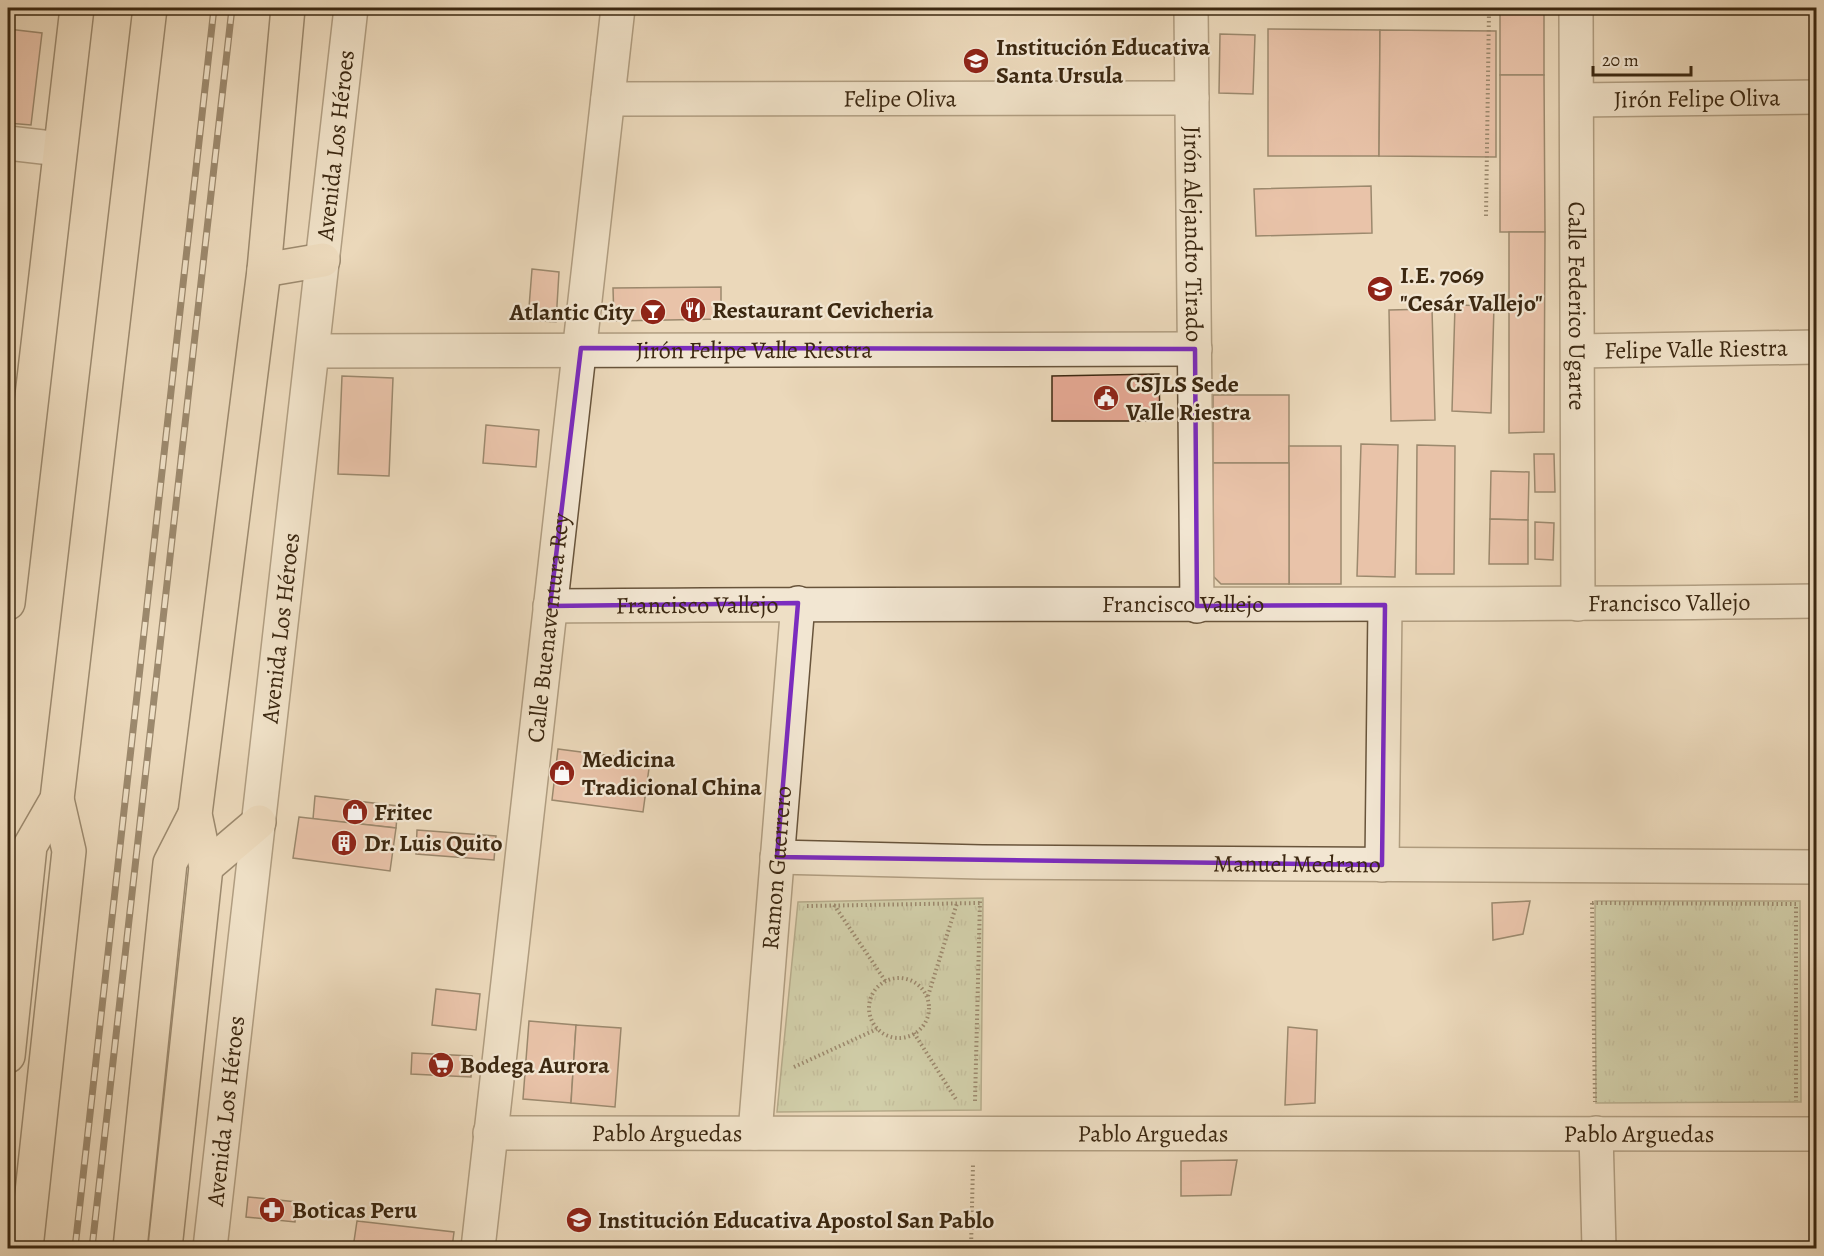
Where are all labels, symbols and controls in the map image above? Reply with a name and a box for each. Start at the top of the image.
place label: Institución Educativa Santa Ursula [996,31,1210,91]
scale bar [1593,39,1690,77]
school or university icon: Institución Educativa Santa Ursula [961,46,991,76]
street label: Avenida Los Héroes [309,48,362,243]
text: 20 m [1602,48,1639,72]
street label: Jirón Felipe Oliva [1614,81,1781,116]
street label: Felipe Oliva [843,82,958,115]
street label: Jirón Alejandro Tirado [1176,126,1210,342]
street label: Calle Federico Ugarte [1561,202,1593,410]
place label: I.E. 7069 "Cesár Vallejo" [1400,259,1543,319]
school or university icon: I.E. 7069 "Cesár Vallejo" [1365,274,1395,304]
place label: Restaurant Cevicheria [712,294,934,326]
restaurant icon: Restaurant Cevicheria [678,295,708,325]
place label: Atlantic City [509,296,635,328]
bar icon: Atlantic City [638,297,668,327]
street label: Felipe Valle Riestra [1604,331,1789,367]
street label: Jirón Felipe Valle Riestra [636,334,873,366]
place label: CSJLS Sede Valle Riestra [1125,368,1251,428]
public building icon: CSJLS Sede Valle Riestra [1091,383,1121,413]
street label: Calle Buenaventura Rey [519,511,577,744]
street label: Avenida Los Héroes [254,531,307,726]
street label: Francisco Vallejo [1588,586,1751,619]
street label: Francisco Vallejo [1102,588,1264,620]
street label: Francisco Vallejo [616,589,778,621]
place label: Medicina Tradicional China [582,743,762,803]
shop icon: Medicina Tradicional China [547,758,577,788]
street label: Ramon Guerrero [754,785,799,951]
place label: Fritec [374,796,433,828]
shop icon: Fritec [340,797,370,827]
place label: Dr. Luis Quito [364,827,503,859]
building icon: Dr. Luis Quito [329,828,359,858]
street label: Manuel Medrano [1213,847,1381,880]
street label: Avenida Los Héroes [199,1014,252,1209]
place label: Bodega Aurora [460,1049,610,1081]
supermarket icon: Bodega Aurora [426,1050,456,1080]
street label: Pablo Arguedas [591,1117,743,1149]
street label: Pablo Arguedas [1077,1117,1229,1150]
street label: Pablo Arguedas [1563,1118,1715,1150]
place label: Boticas Peru [292,1194,418,1226]
pharmacy icon: Boticas Peru [257,1195,287,1225]
place label: Institución Educativa Apostol San Pablo [598,1204,994,1236]
school or university icon: Institución Educativa Apostol San Pablo [564,1205,594,1235]

